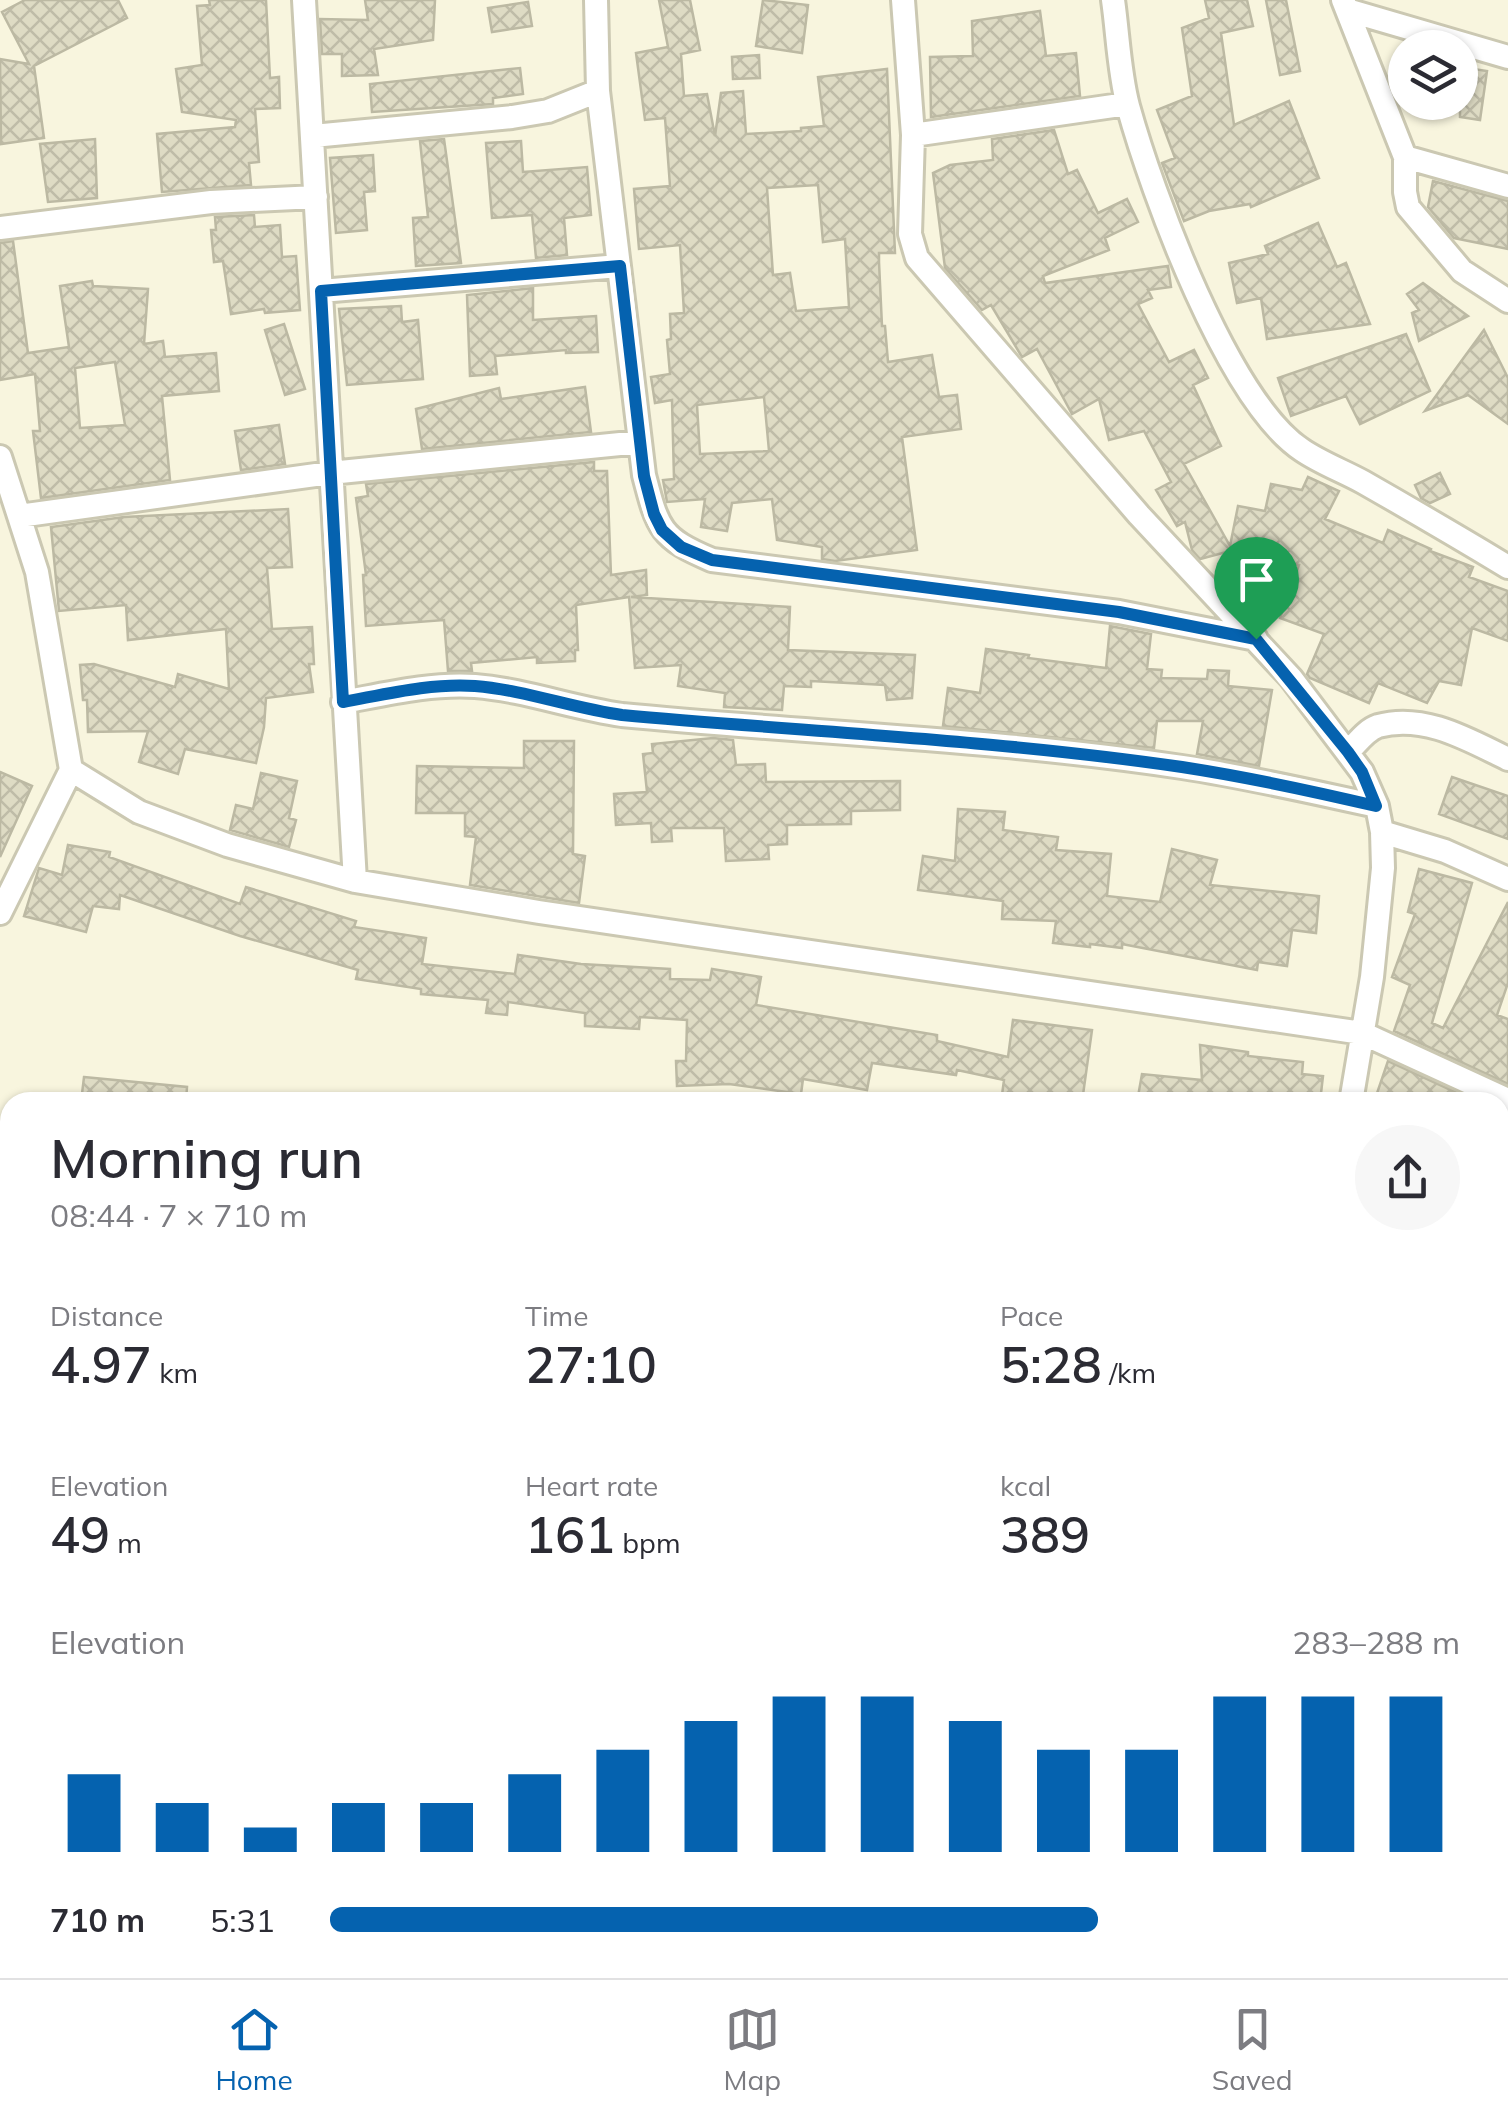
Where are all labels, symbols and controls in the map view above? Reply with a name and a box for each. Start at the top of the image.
map controls [1388,30,1478,120]
button: layers [1388,30,1478,120]
pin [1214,537,1299,640]
icon: arrive [1229,552,1284,607]
text: Morning run [50,1123,363,1192]
button: share [1355,1125,1460,1230]
text: 08:44 · 7 × 710 m [50,1195,307,1235]
text: Distance [50,1298,163,1333]
text: Time [525,1298,588,1333]
text: Pace [1000,1298,1063,1333]
text: 4.97 [50,1333,152,1396]
text: 27:10 [525,1333,657,1396]
text: 5:28 [1000,1333,1102,1396]
text: km [152,1355,198,1390]
text: /km [1102,1355,1156,1390]
text: Elevation [50,1468,168,1503]
text: Heart rate [525,1468,658,1503]
text: kcal [1000,1468,1051,1503]
text: 49 [50,1503,110,1566]
text: 161 [525,1503,615,1566]
text: 389 [1000,1503,1090,1566]
text: m [110,1525,142,1560]
text: bpm [615,1525,681,1560]
text: Elevation [50,1622,185,1662]
text: 283–288 m [1292,1622,1460,1662]
text: 710 m [50,1900,145,1940]
text: 5:31 [210,1900,275,1940]
tab: Home [215,2002,293,2097]
tab: Map [723,2002,781,2097]
tab: Saved [1212,2002,1293,2097]

